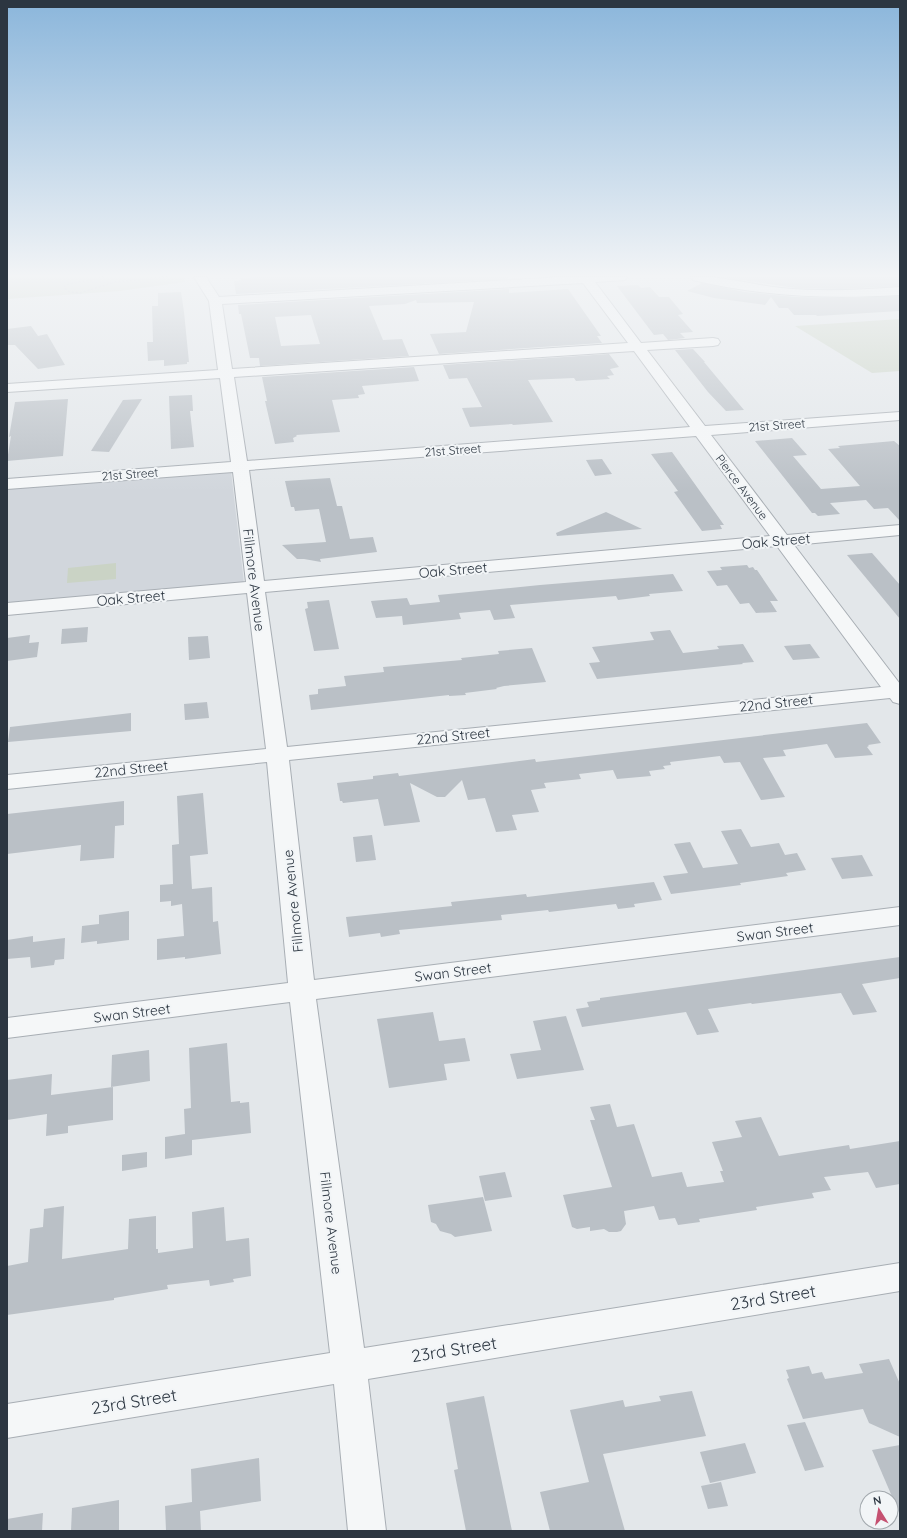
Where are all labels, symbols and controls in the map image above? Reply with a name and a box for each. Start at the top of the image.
street label: 21st Street [748,416,806,434]
street label: 21st Street [424,441,482,459]
street label: Pierce Avenue [712,451,772,523]
street label: 21st Street [101,465,159,483]
street label: Fillmore Avenue [239,528,269,632]
street label: Oak Street [741,529,811,553]
street label: Oak Street [418,558,488,582]
street label: Oak Street [96,586,166,610]
street label: 22nd Street [738,690,814,716]
street label: 22nd Street [415,723,491,749]
street label: 22nd Street [93,756,169,782]
street label: Fillmore Avenue [279,849,307,953]
street label: Swan Street [736,918,815,946]
street label: Swan Street [414,958,493,986]
street label: Swan Street [93,999,172,1027]
street label: Fillmore Avenue [316,1171,346,1275]
street label: 23rd Street [729,1280,817,1314]
street label: 23rd Street [410,1332,498,1366]
street label: 23rd Street [90,1384,178,1418]
north arrow [859,1490,899,1530]
text: N [872,1493,882,1508]

